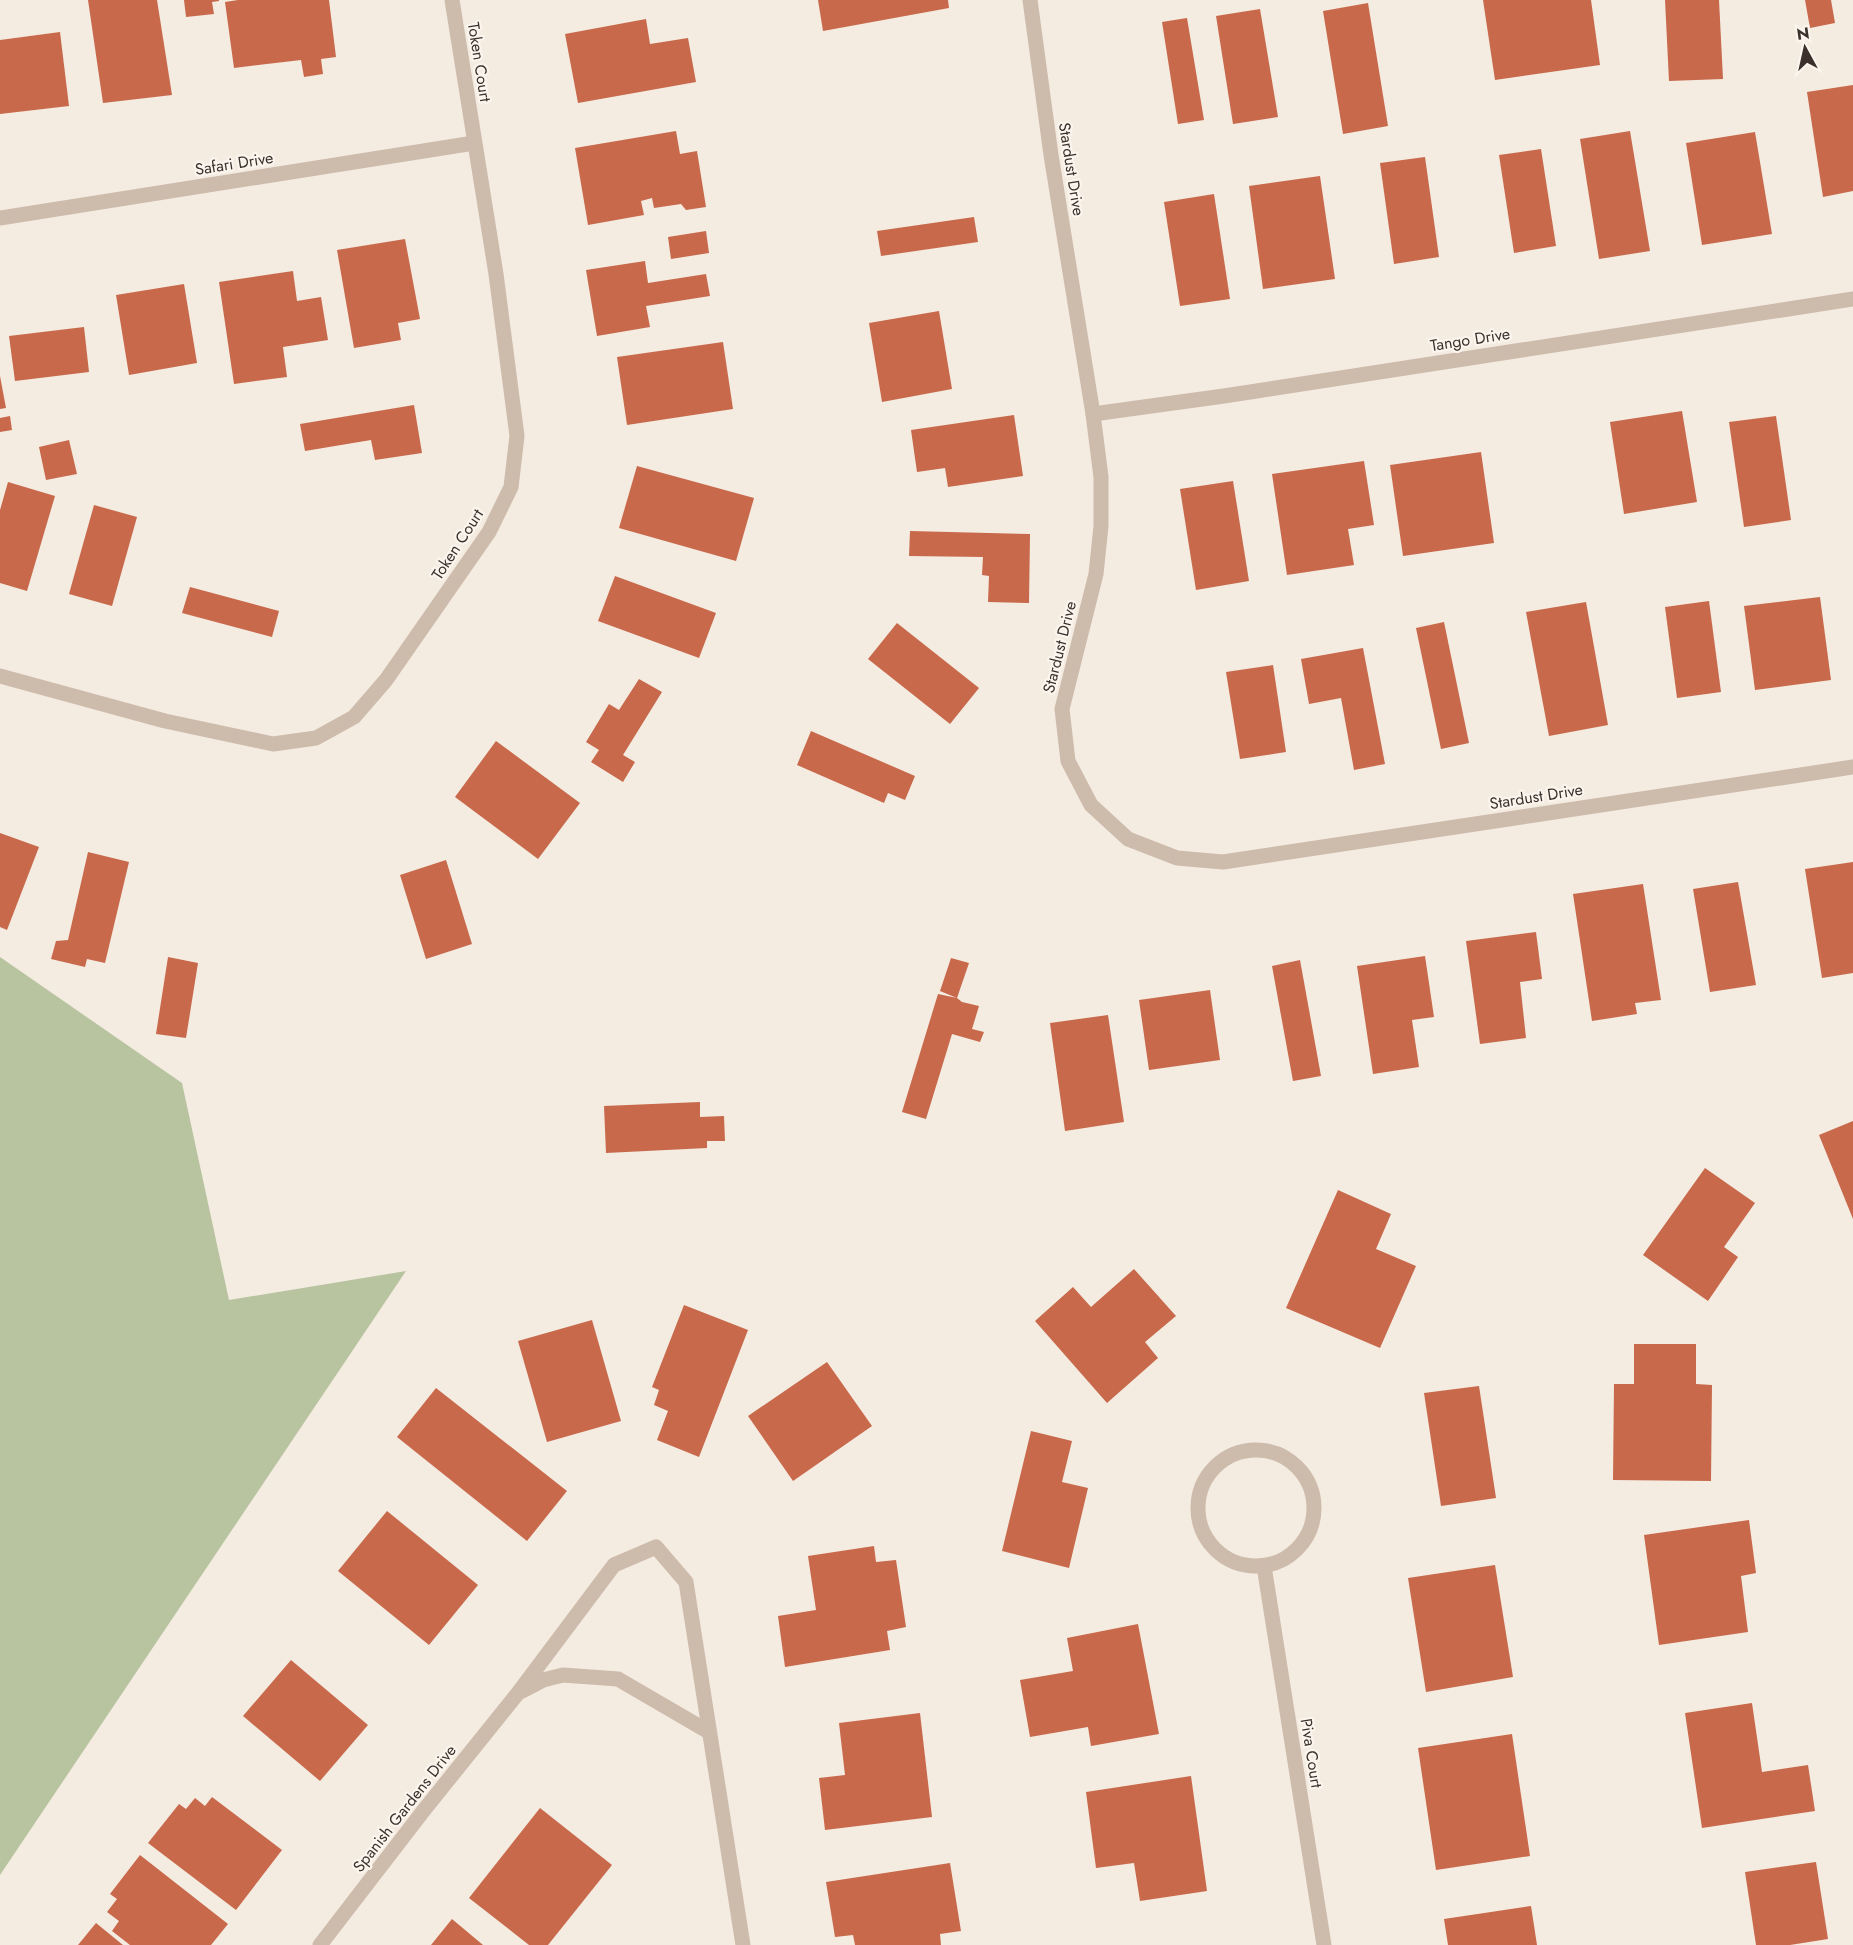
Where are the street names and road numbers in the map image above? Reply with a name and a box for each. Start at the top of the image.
street label: Token Court [462,21,497,104]
street label: Stardust Drive [1053,121,1090,217]
street label: Safari Drive [193,146,275,181]
street label: Tango Drive [1429,322,1511,357]
street label: Token Court [426,504,489,584]
street label: Stardust Drive [1037,599,1082,695]
street label: Stardust Drive [1488,778,1584,815]
street label: Piva Court [1295,1717,1328,1790]
street label: Spanish Gardens Drive [347,1740,461,1877]

